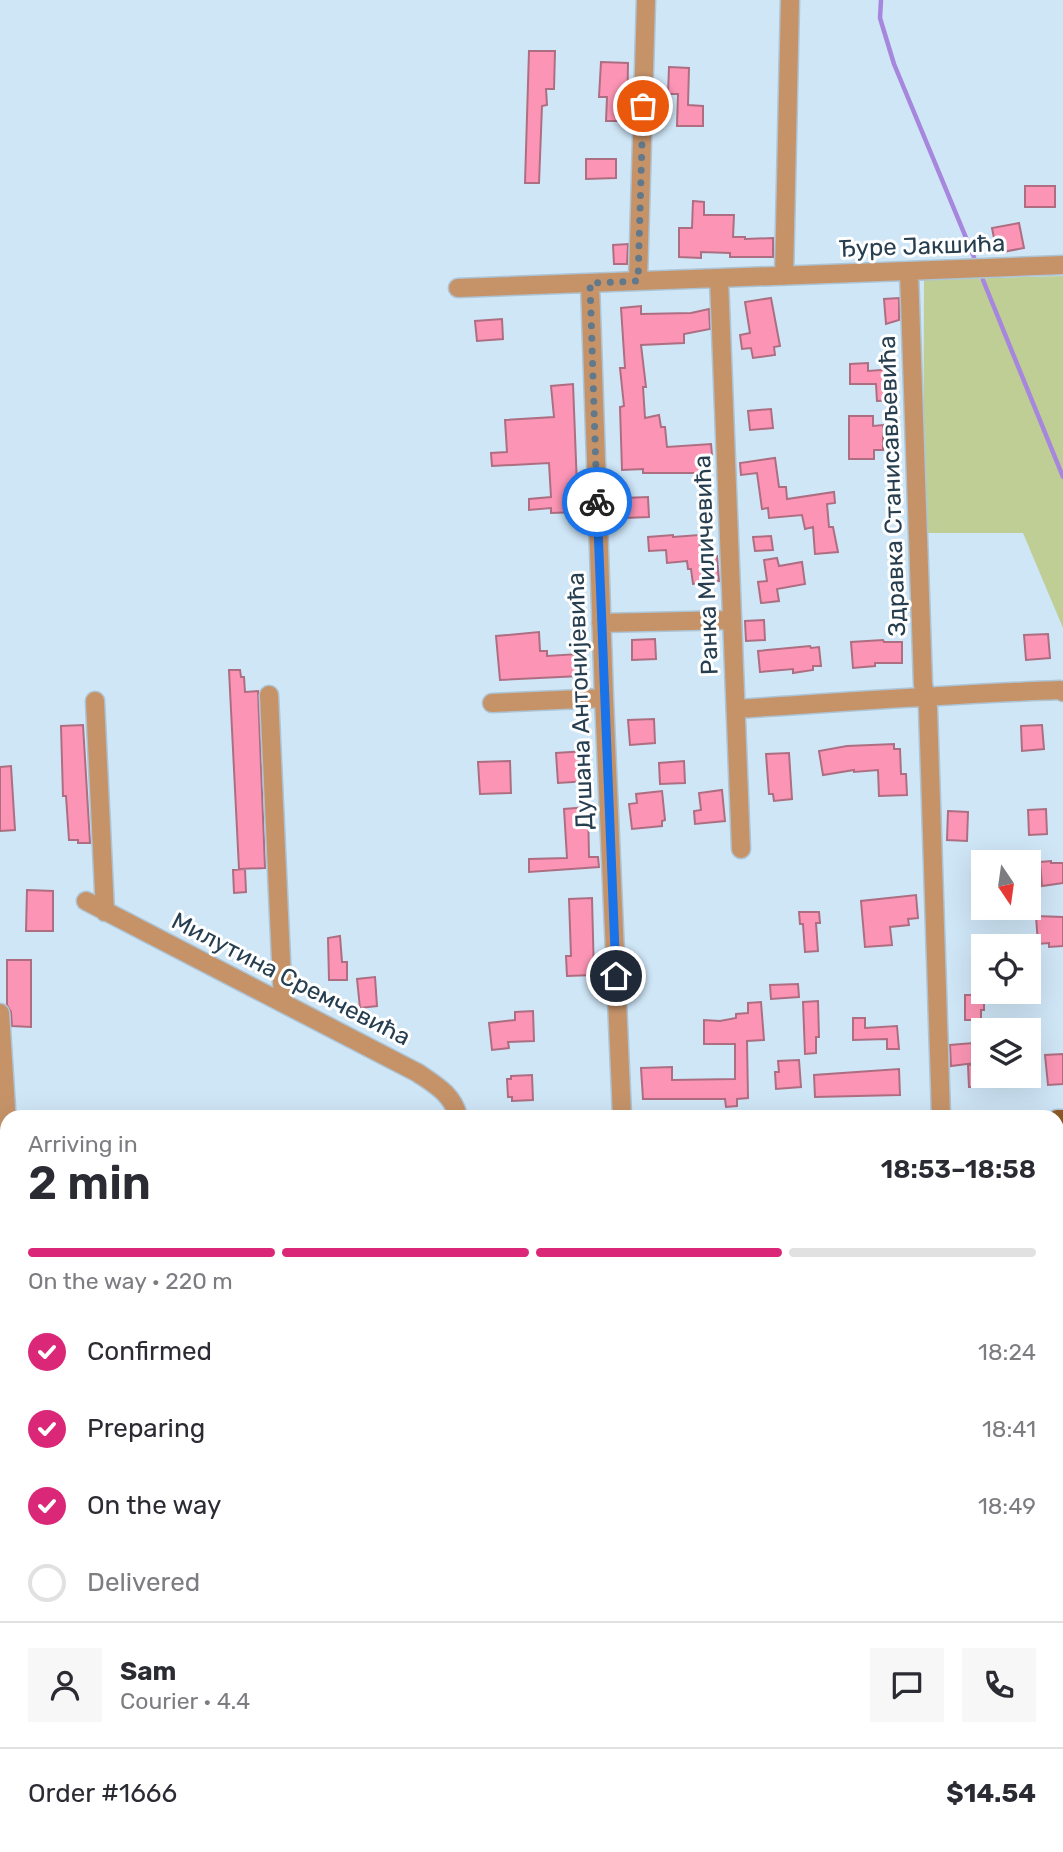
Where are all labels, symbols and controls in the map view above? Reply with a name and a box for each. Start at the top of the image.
pin [613,76,673,136]
icon: bag [624,87,662,125]
street label: Ђуре Јакшића [838,229,1006,263]
street label: Здравка Станисављевића [873,335,911,637]
street label: Ранка Миличевића [688,454,724,676]
courier [562,467,632,537]
icon: bike [578,483,616,521]
street label: Душана Антонијевића [562,572,598,830]
north arrow [971,850,1041,920]
map controls [971,850,1041,1088]
street label: Милутина Сремчевића [167,907,415,1051]
button: locate [971,934,1041,1004]
pin [586,946,646,1006]
icon: home [597,957,635,995]
button: layers [971,1018,1041,1088]
text: Arriving in [28,1130,138,1158]
text: 18:53–18:58 [881,1154,1036,1185]
text: 2 min [28,1156,151,1211]
text: On the way · 220 m [28,1267,233,1295]
icon: check [28,1333,66,1371]
text: Confirmed [87,1336,212,1367]
text: 18:24 [978,1338,1036,1366]
icon: check [28,1410,66,1448]
text: Preparing [87,1413,205,1444]
text: 18:41 [982,1415,1036,1443]
icon: check [28,1487,66,1525]
text: On the way [87,1490,221,1521]
text: 18:49 [978,1492,1036,1520]
text: Delivered [87,1567,200,1598]
button: person [28,1648,102,1722]
button: chat [870,1648,944,1722]
button: phone [962,1648,1036,1722]
text: Sam [120,1656,176,1687]
text: Courier · 4.4 [120,1687,250,1715]
text: Order #1666 [28,1778,177,1809]
text: $14.54 [946,1778,1036,1809]

